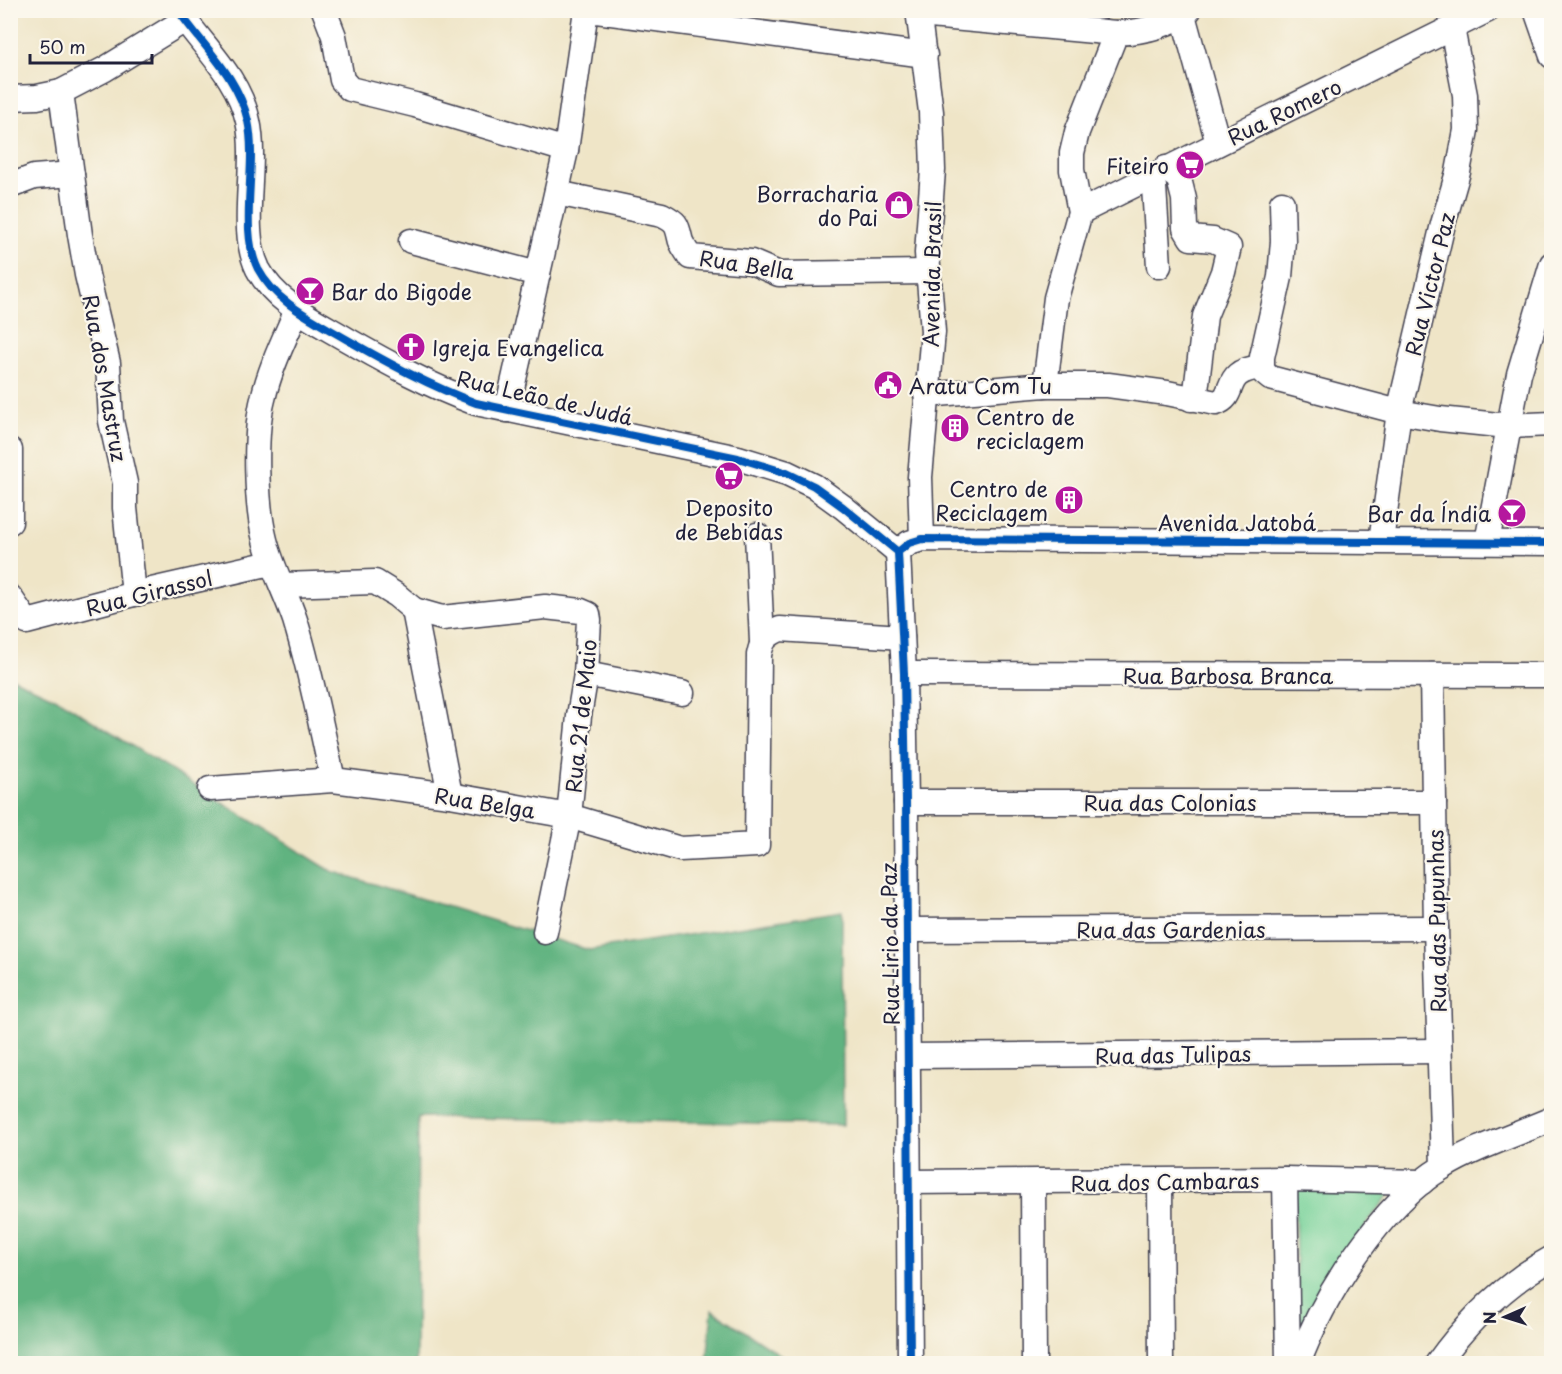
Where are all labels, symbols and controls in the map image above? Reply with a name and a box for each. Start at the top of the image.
scale bar [30,27,152,65]
text: 50 m [39,33,86,60]
street label: Rua Romero [1221,70,1347,152]
place label: Fiteiro [1106,149,1169,181]
supermarket icon: Fiteiro [1174,149,1206,181]
place label: Borracharia do Pai [756,177,879,233]
shop icon: Borracharia do Pai [883,189,915,221]
street label: Avenida Brasil [914,201,948,347]
street label: Rua Victor Paz [1396,209,1462,359]
street label: Rua Bella [697,241,797,287]
bar icon: Bar do Bigode [294,275,326,307]
place label: Bar do Bigode [331,275,472,307]
street label: Rua dos Mastruz [76,292,136,464]
church icon: Igreja Evangelica [395,331,427,363]
place label: Igreja Evangelica [432,331,605,363]
street label: Rua Leão de Judá [454,361,636,433]
public building icon: Aratu Com Tu [872,369,904,401]
place label: Aratu Com Tu [909,369,1052,401]
place label: Centro de reciclagem [976,400,1085,456]
building icon: Centro de reciclagem [939,412,971,444]
supermarket icon: Deposito de Bebidas [713,460,745,492]
place label: Centro de Reciclagem [935,472,1048,528]
building icon: Centro de Reciclagem [1053,484,1085,516]
place label: Deposito de Bebidas [675,491,783,547]
place label: Bar da Índia [1367,497,1491,529]
bar icon: Bar da Índia [1496,497,1528,529]
street label: Avenida Jatobá [1158,506,1316,538]
street label: Rua Girassol [82,561,216,623]
street label: Rua 21 de Maio [556,638,604,794]
street label: Rua Barbosa Branca [1123,659,1334,691]
street label: Rua Belga [432,778,538,826]
street label: Rua das Colonias [1083,786,1257,818]
street label: Rua das Pupunhas [1418,829,1454,1013]
street label: Rua Lirio da Paz [872,862,906,1026]
street label: Rua das Gardenias [1076,913,1266,945]
street label: Rua das Tulipas [1094,1037,1252,1071]
street label: Rua dos Cambaras [1070,1163,1260,1199]
north arrow [1475,1287,1535,1347]
text: N [1477,1311,1501,1325]

